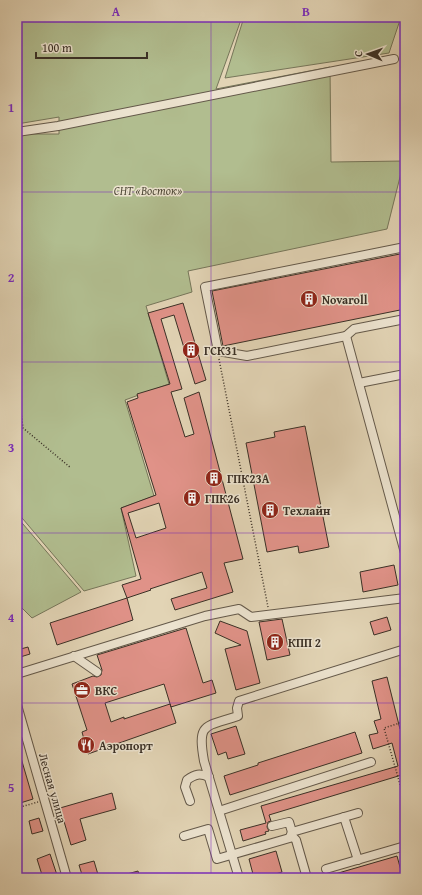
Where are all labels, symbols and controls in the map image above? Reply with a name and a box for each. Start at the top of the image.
text: A [112,2,121,21]
text: B [302,2,310,21]
scale bar [36,34,147,60]
north arrow [348,34,388,74]
text: 100 m [42,39,72,56]
text: С [350,50,366,57]
text: 1 [8,98,14,117]
park label: СНТ «Восток» [114,182,182,199]
text: 2 [8,268,15,287]
building icon: Novaroll [299,289,319,309]
place label: Novaroll [322,291,368,308]
building icon: ГСК31 [181,340,201,360]
place label: ГСК31 [204,342,237,359]
text: 3 [8,438,14,457]
building icon: ГПК23А [204,468,224,488]
place label: ГПК23А [227,470,270,487]
building icon: ГПК26 [182,488,202,508]
place label: ГПК26 [205,490,240,507]
building icon: Техлайн [260,500,280,520]
place label: Техлайн [283,502,331,519]
text: 4 [8,608,15,627]
building icon: КПП 2 [265,632,285,652]
place label: КПП 2 [288,634,321,651]
office icon: ВКС [72,680,92,700]
place label: ВКС [95,682,117,699]
restaurant icon: Аэропорт [76,735,96,755]
place label: Аэропорт [99,737,153,754]
street label: Лесная улица [35,751,71,825]
text: 5 [8,778,15,797]

